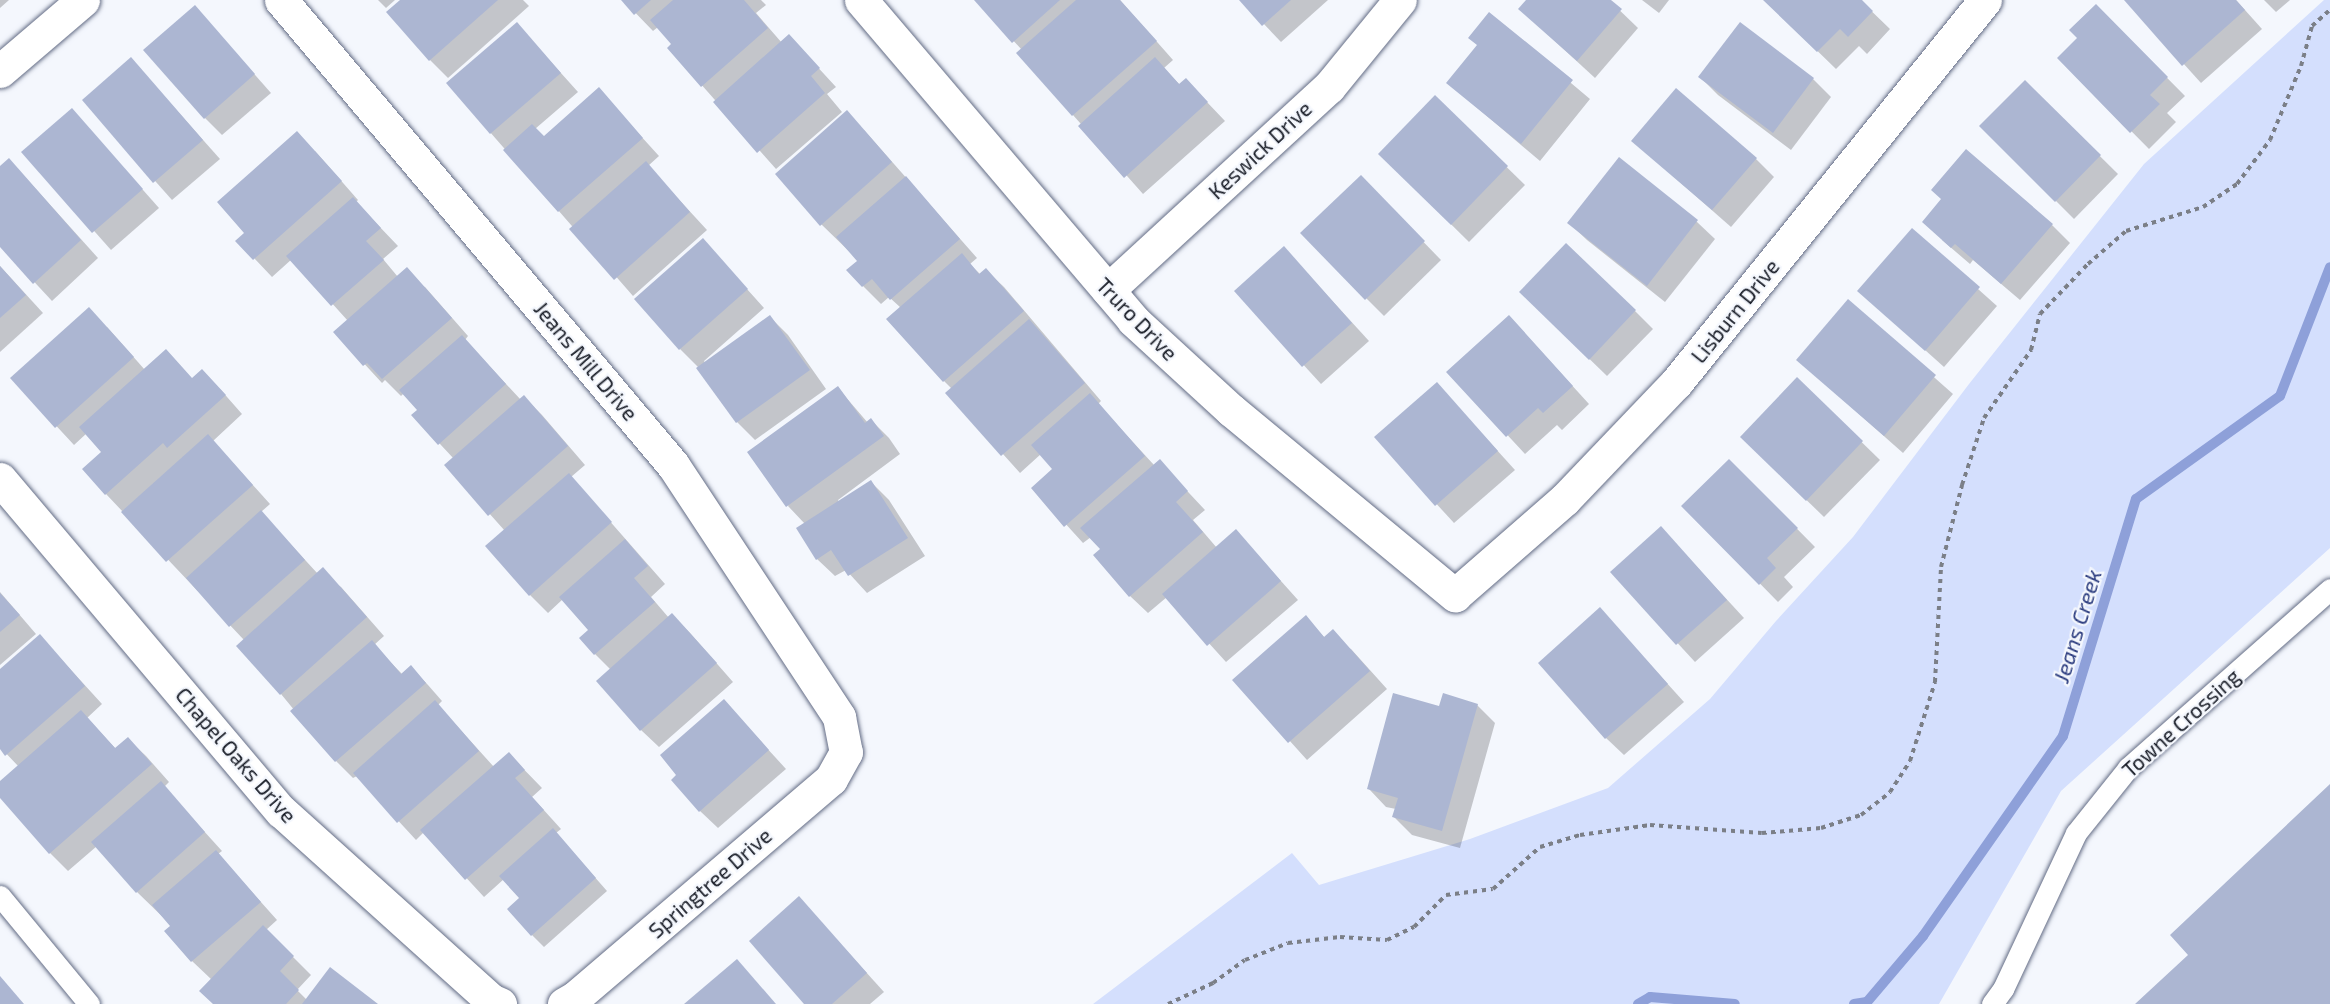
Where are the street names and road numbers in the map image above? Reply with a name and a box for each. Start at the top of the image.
street label: Keswick Drive [1203,96,1317,204]
street label: Lisburn Drive [1686,254,1784,368]
street label: Truro Drive [1091,272,1183,366]
street label: Jeans Mill Drive [529,296,643,426]
street label: Towne Crossing [2117,664,2245,782]
street label: Chapel Oaks Drive [170,682,302,828]
street label: Springtree Drive [643,823,777,943]

